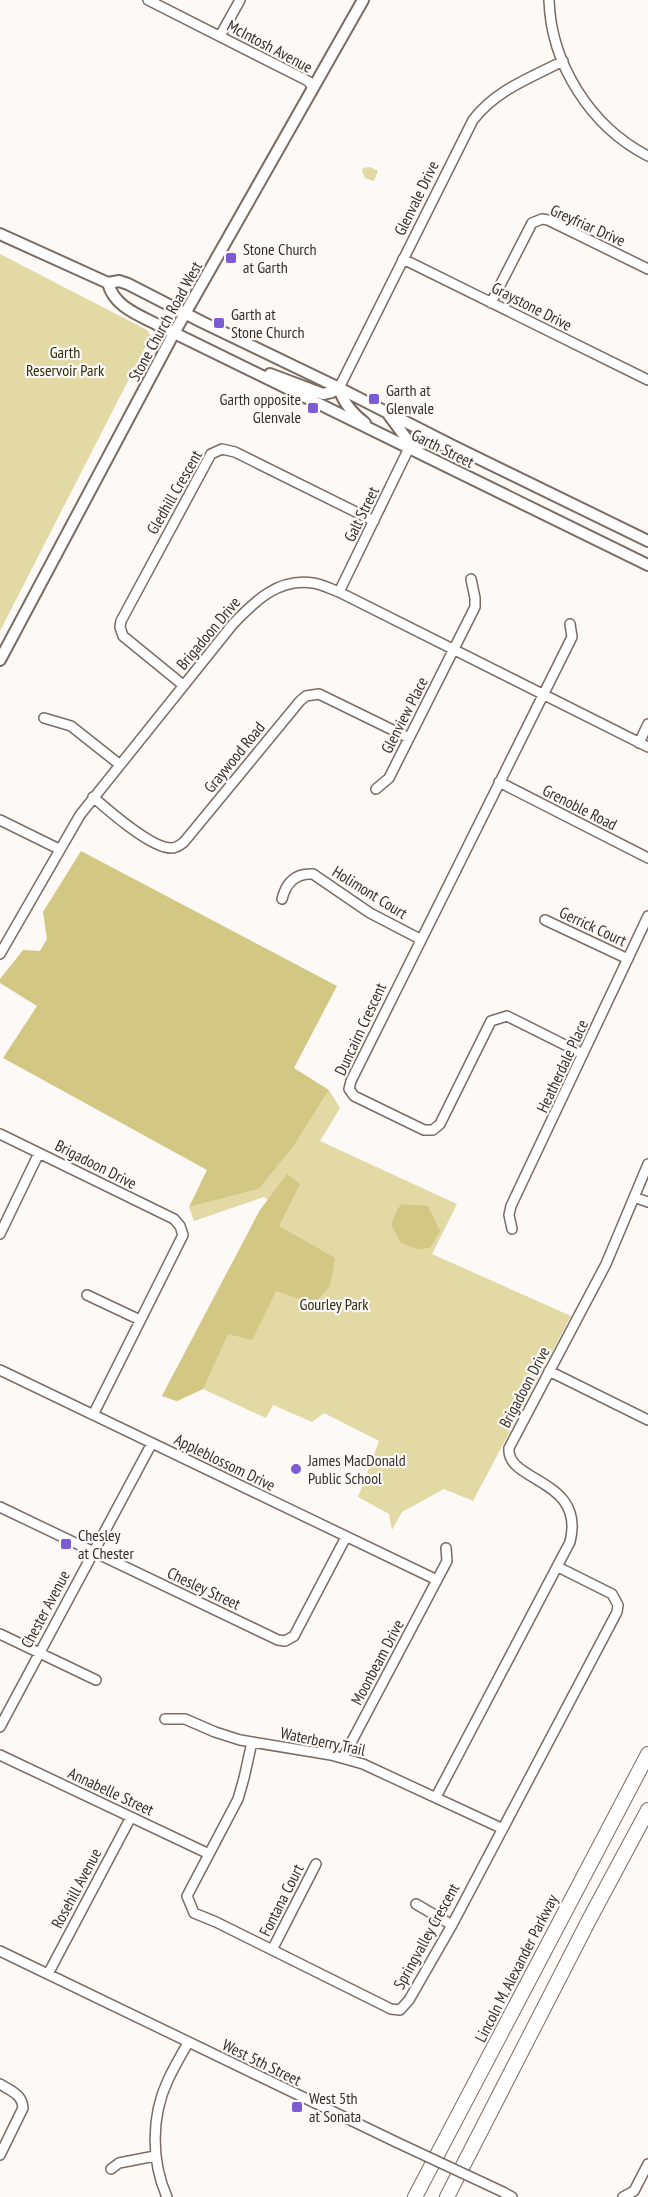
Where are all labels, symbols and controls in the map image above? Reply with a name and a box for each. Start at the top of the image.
street label: McIntosh Avenue [224,15,316,77]
street label: Glenvale Drive [389,157,443,239]
street label: Greyfriar Drive [547,200,629,250]
place label: Stone Church at Garth [243,239,317,277]
marker: Stone Church at Garth [224,251,238,265]
street label: Stone Church Road West [124,257,206,384]
street label: Graystone Drive [489,277,575,335]
place label: Garth at Stone Church [231,304,305,342]
marker: Garth at Stone Church [212,316,226,330]
park label: Garth Reservoir Park [26,342,105,380]
place label: Garth at Glenvale [386,380,434,418]
place label: Garth opposite Glenvale [220,389,301,427]
marker: Garth at Glenvale [367,392,381,406]
marker: Garth opposite Glenvale [306,401,320,415]
street label: Garth Street [409,424,478,472]
street label: Gledhill Crescent [142,446,206,537]
street label: Galt Street [339,483,383,545]
street label: Brigadoon Drive [172,593,244,673]
street label: Glenview Place [376,673,432,757]
street label: Graywood Road [199,717,269,797]
street label: Grenoble Road [539,780,621,834]
street label: Holimont Court [329,861,412,923]
street label: Gerrick Court [556,902,630,950]
street label: Duncairn Crescent [330,979,390,1078]
street label: Heatherdale Place [532,1016,592,1116]
street label: Brigadoon Drive [52,1135,140,1193]
park label: Gourley Park [300,1294,369,1314]
street label: Brigadoon Drive [494,1343,554,1431]
street label: Appleblossom Drive [171,1429,279,1495]
place label: James MacDonald Public School [307,1450,406,1488]
marker: James MacDonald Public School [289,1462,303,1476]
place label: Chesley at Chester [78,1525,134,1563]
marker: Chesley at Chester [59,1537,73,1551]
street label: Chesley Street [164,1562,244,1614]
street label: Chester Avenue [16,1567,74,1651]
street label: Moonbeam Drive [346,1616,408,1708]
street label: Waterberry Trail [279,1722,368,1760]
street label: Annabelle Street [65,1762,158,1820]
street label: Rosehill Avenue [47,1845,105,1931]
street label: Fontana Court [254,1860,308,1939]
street label: Springvalley Crescent [389,1879,464,1992]
street label: Lincoln M. Alexander Parkway [470,1891,562,2045]
street label: West 5th Street [219,2034,305,2090]
place label: West 5th at Sonata [309,2088,361,2126]
marker: West 5th at Sonata [290,2100,304,2114]

